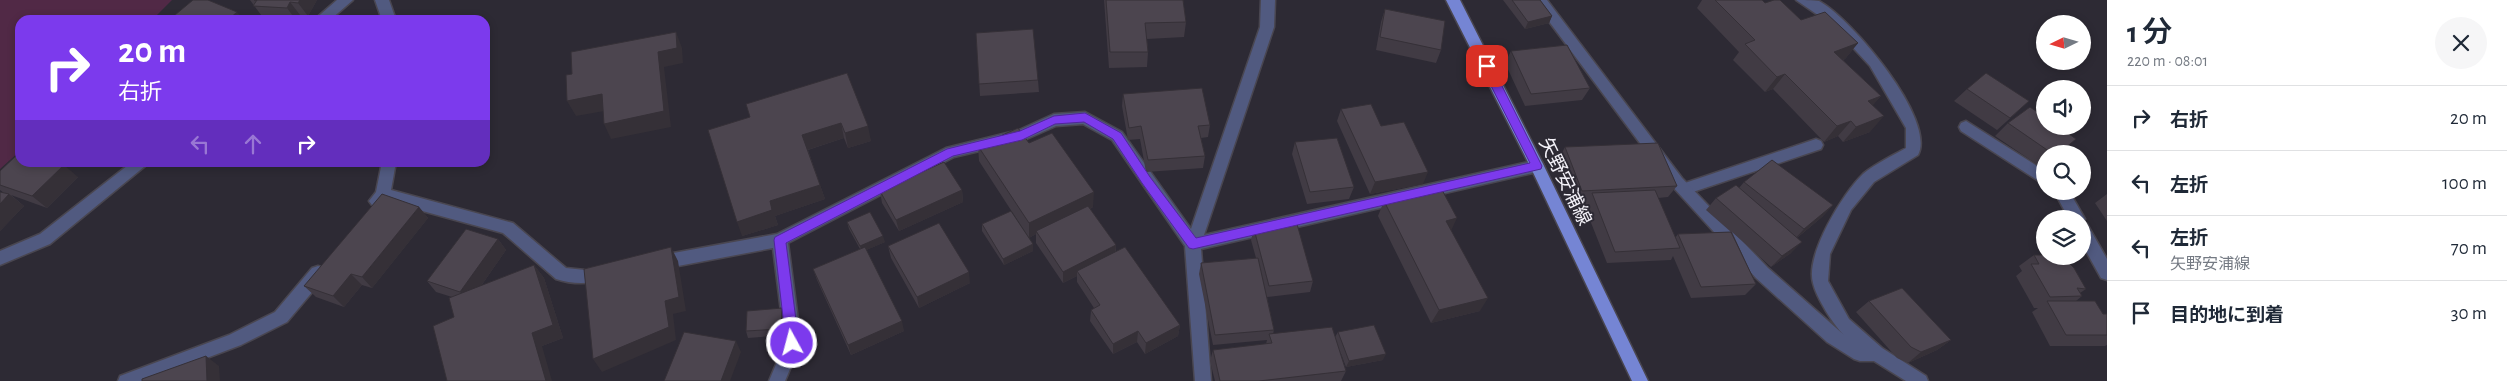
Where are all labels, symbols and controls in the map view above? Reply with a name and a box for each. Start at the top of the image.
north arrow [2036,15,2091,70]
map controls [2036,15,2091,265]
button: close [2435,17,2487,69]
text: 1 分 [2127,18,2172,48]
text: 20 m [118,34,186,69]
icon: right [35,35,100,100]
pin [1466,45,1508,87]
icon: arrive [1473,52,1501,80]
text: 220 m · 08:01 [2127,53,2208,69]
button: sound [2036,80,2091,135]
text: 右折 [118,81,162,103]
icon: right [2127,104,2155,132]
text: 20 m [2450,109,2487,128]
text: 右折 [2170,111,2208,130]
icon: left [186,130,214,158]
icon: ahead [239,130,267,158]
icon: right [292,130,320,158]
street label: 矢野安浦線 [1535,134,1596,229]
button: search [2036,145,2091,200]
icon: left [2127,169,2155,197]
text: 100 m [2442,174,2487,193]
text: 左折 [2170,176,2208,195]
button: layers [2036,210,2091,265]
text: 左折 [2170,229,2208,248]
icon: left [2127,234,2155,262]
text: 70 m [2451,239,2487,258]
text: 矢野安浦線 [2170,256,2250,272]
icon: arrive [2127,299,2155,327]
text: 30 m [2451,304,2487,323]
text: 目的地に到着 [2170,306,2284,325]
position arrow [765,316,817,368]

